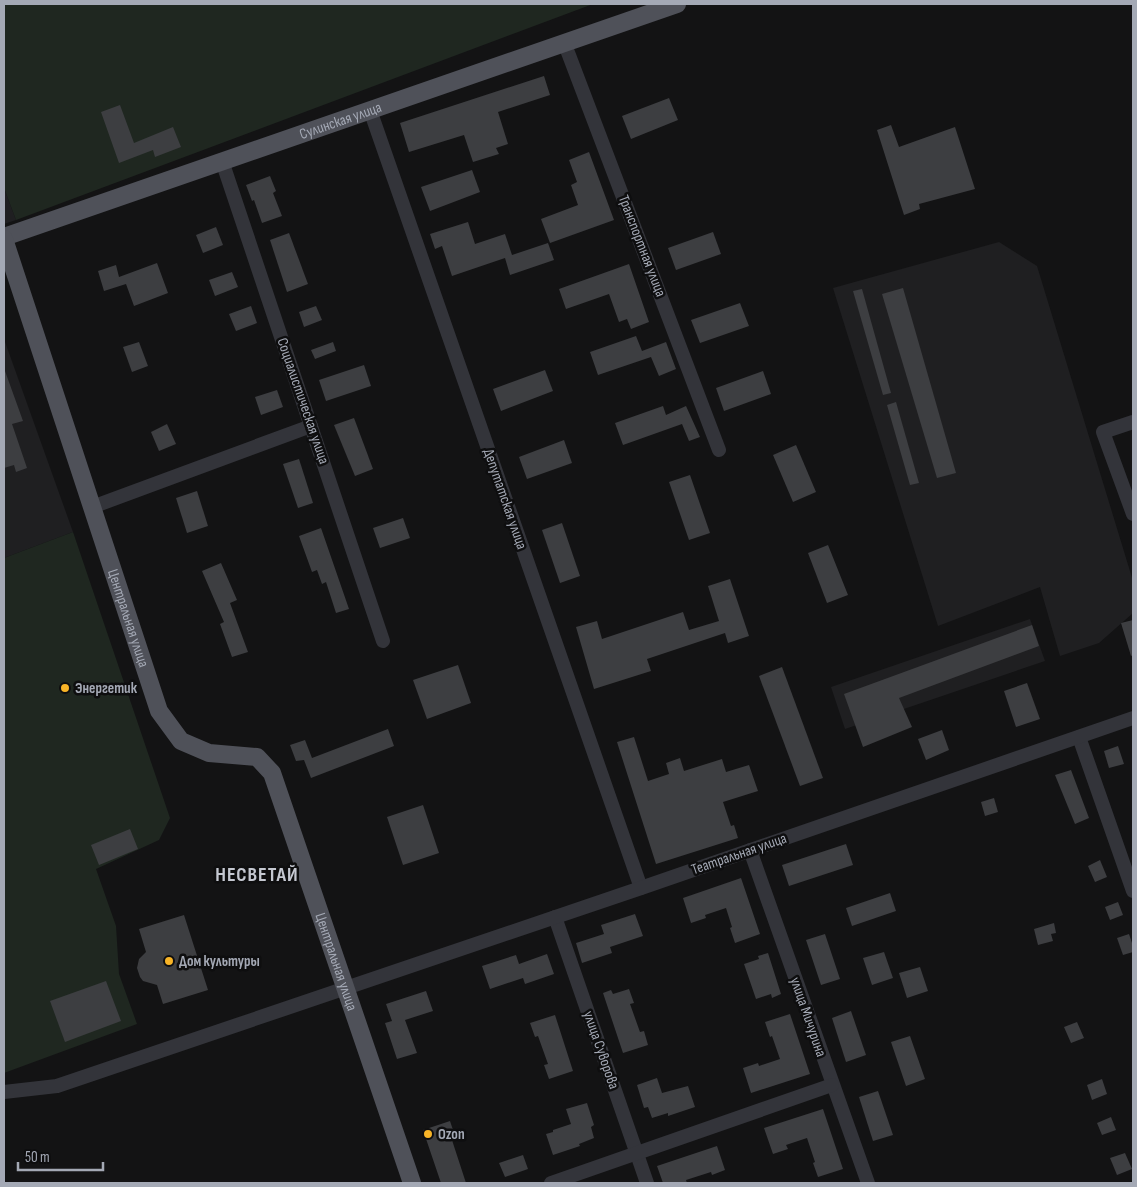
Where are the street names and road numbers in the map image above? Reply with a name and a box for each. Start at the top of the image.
street label: Сулинская улица [297,97,384,144]
street label: Транспортная улица [614,193,670,300]
street label: Социалистическая улица [273,336,334,467]
street label: Депутатская улица [479,446,531,552]
street label: Центральная улица [104,567,154,670]
street label: Театральная улица [689,829,789,879]
street label: Центральная улица [311,910,362,1013]
street label: улица Мичурина [785,975,831,1060]
street label: улица Суворова [579,1008,623,1092]

